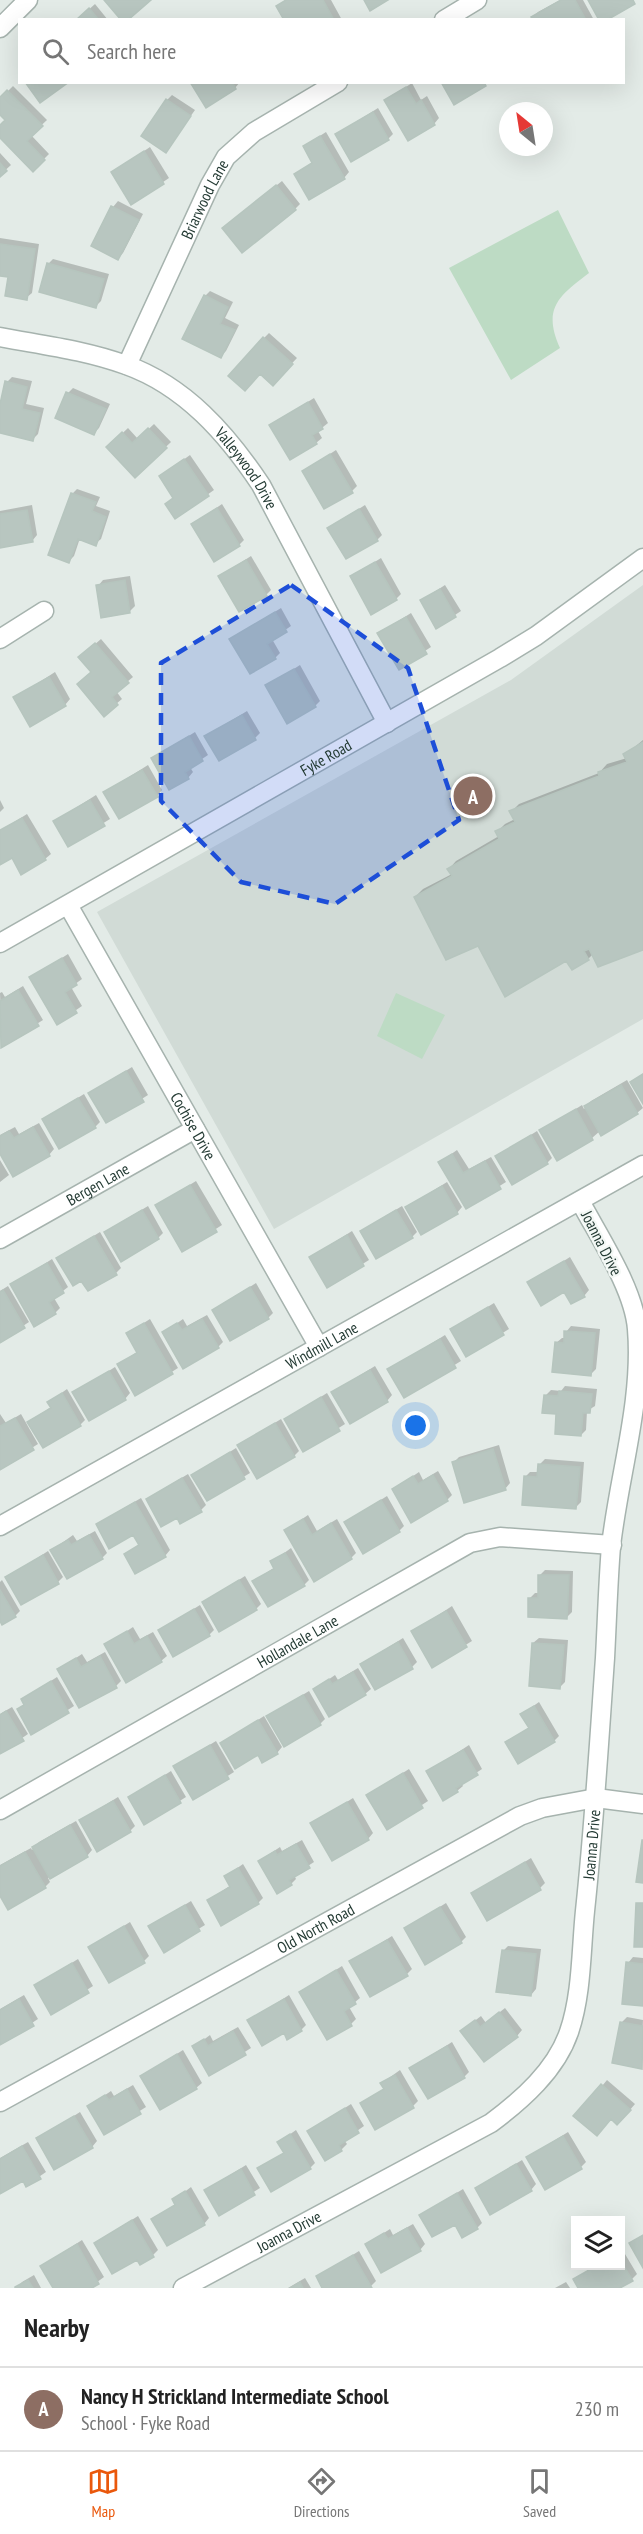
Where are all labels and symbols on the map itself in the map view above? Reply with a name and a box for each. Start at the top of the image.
north arrow [499,102,553,156]
street label: Briarwood Lane [177,156,233,242]
street label: Valleywood Drive [210,422,282,513]
street label: Fyke Road [296,735,355,780]
pin: A [454,774,492,818]
street label: Cochise Drive [166,1089,221,1163]
street label: Bergen Lane [63,1158,133,1210]
street label: Joanna Drive [577,1206,627,1279]
street label: Windmill Lane [282,1317,361,1374]
your location [401,1411,430,1440]
street label: Hollandale Lane [253,1610,341,1672]
street label: Joanna Drive [578,1809,604,1882]
street label: Old North Road [273,1899,358,1958]
street label: Joanna Drive [252,2206,324,2257]

